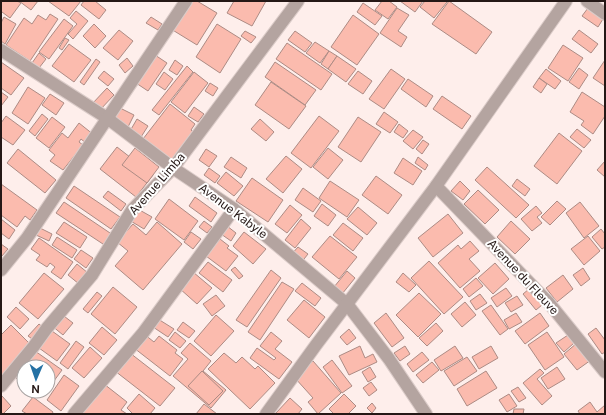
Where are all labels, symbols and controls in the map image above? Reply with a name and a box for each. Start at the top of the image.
street label: Avenue Limba [126,150,188,218]
street label: Avenue Kabyle [196,181,270,242]
street label: Avenue du Fleuve [485,236,562,318]
north arrow [16,359,56,399]
text: N [31,383,40,395]

